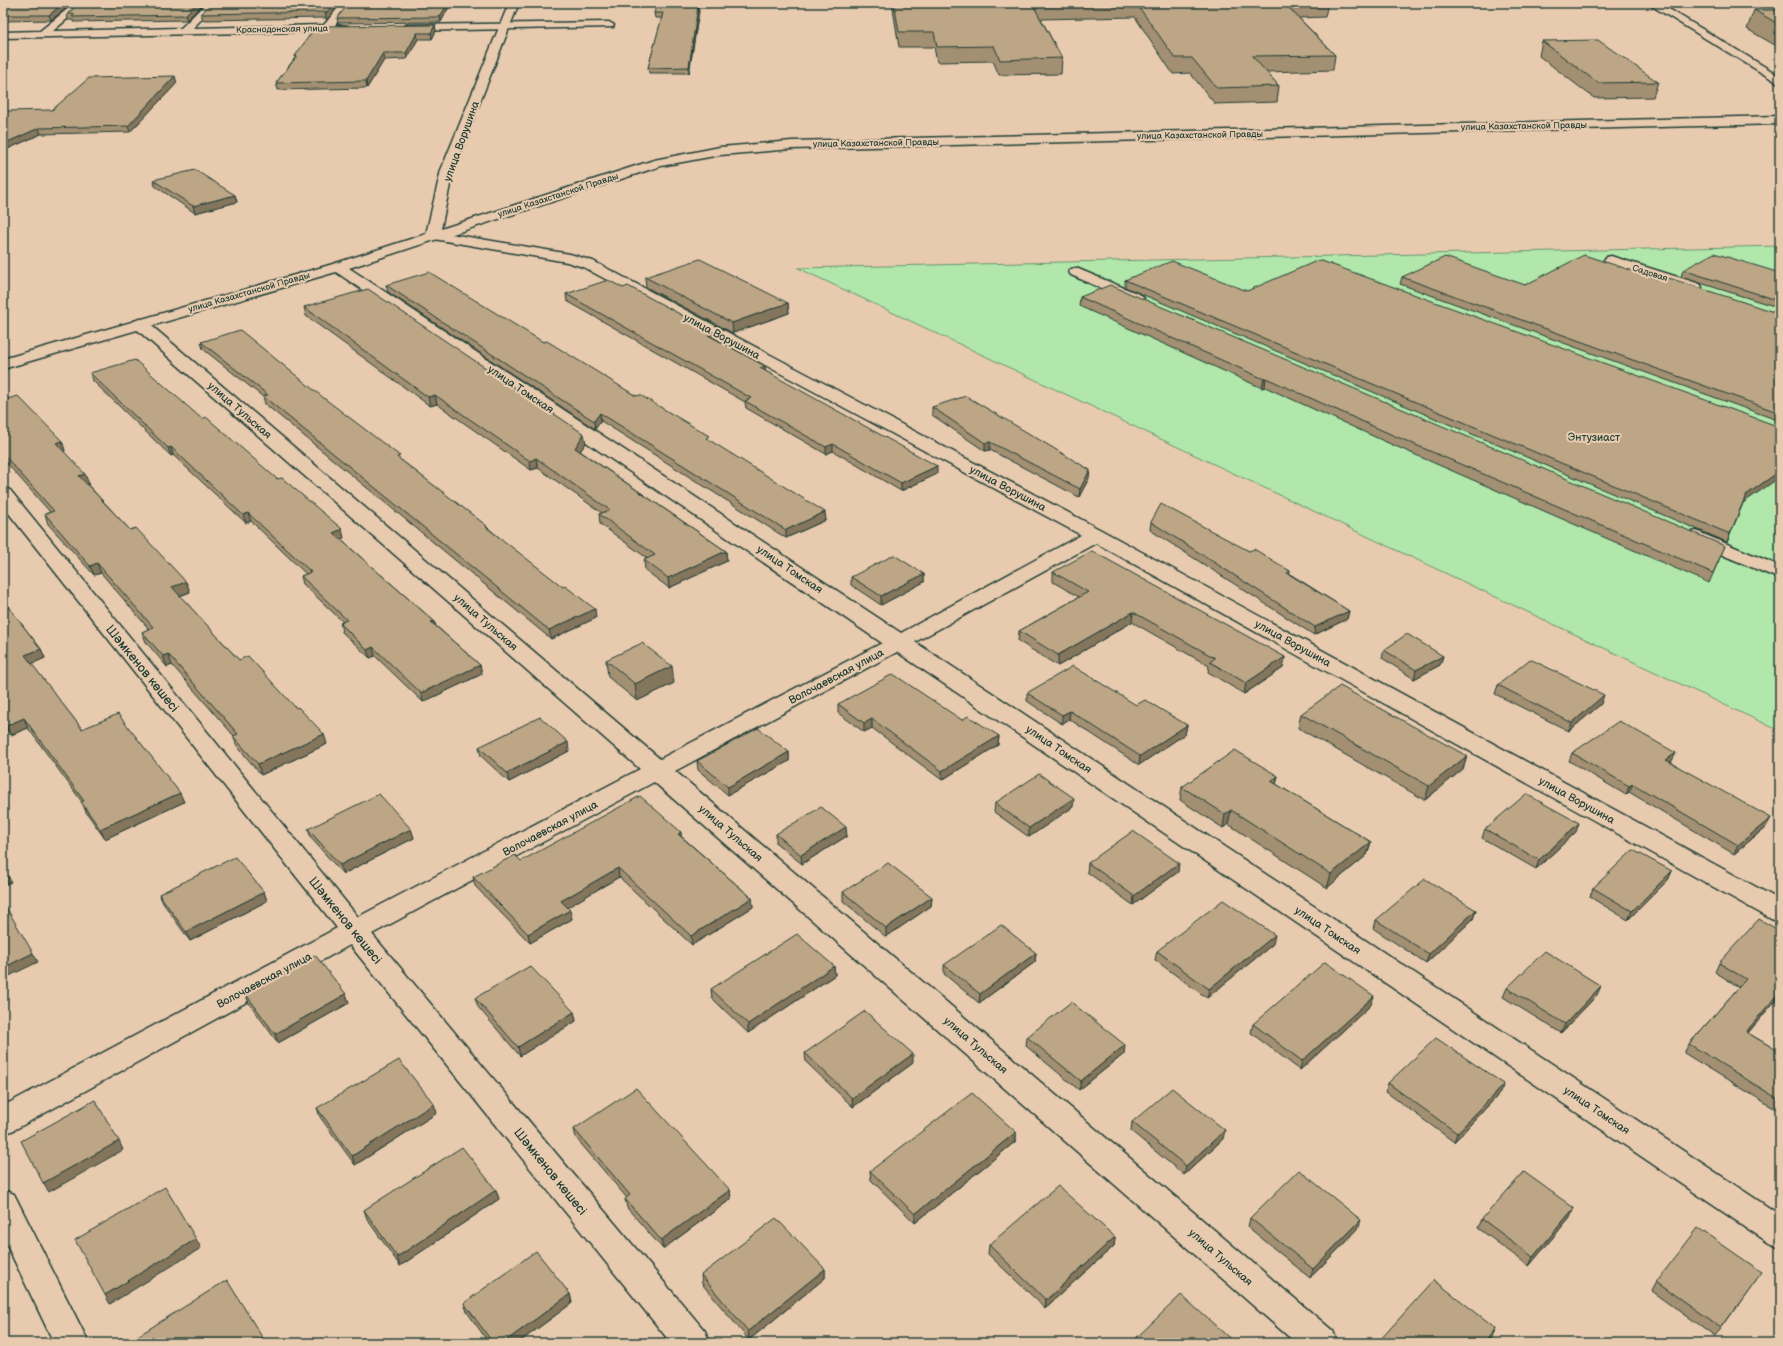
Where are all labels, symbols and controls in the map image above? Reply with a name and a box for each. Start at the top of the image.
street label: Краснодонская улица [236,23,329,36]
street label: улица Ворушина [441,99,482,183]
street label: улица Казахстанской Правды [1461,120,1587,133]
street label: улица Казахстанской Правды [1137,129,1263,142]
street label: улица Казахстанской Правды [813,137,939,150]
street label: улица Казахстанской Правды [497,171,620,220]
street label: Садовая [1631,263,1669,284]
street label: улица Казахстанской Правды [187,270,311,315]
street label: улица Ворушина [681,311,763,362]
street label: улица Томская [485,363,556,416]
street label: улица Тульская [205,379,274,442]
park label: Энтузиаст [1568,431,1620,444]
street label: улица Ворушина [967,463,1049,514]
street label: улица Томская [754,543,825,596]
street label: улица Тульская [451,591,520,654]
street label: улица Ворушина [1253,617,1333,670]
street label: Шәмкенов көшесі [102,622,182,716]
street label: Волочаевская улица [786,646,886,707]
street label: улица Томская [1023,723,1094,776]
street label: улица Ворушина [1537,774,1617,827]
street label: Волочаевская улица [500,798,600,859]
street label: улица Тульская [696,802,765,865]
street label: Шәмкенов көшесі [305,874,385,968]
street label: улица Томская [1292,904,1363,957]
street label: Волочаевская улица [214,950,314,1011]
street label: улица Тульская [941,1014,1010,1077]
street label: улица Томская [1561,1084,1632,1137]
street label: Шәмкенов көшесі [510,1125,590,1219]
street label: улица Тульская [1186,1226,1255,1289]

